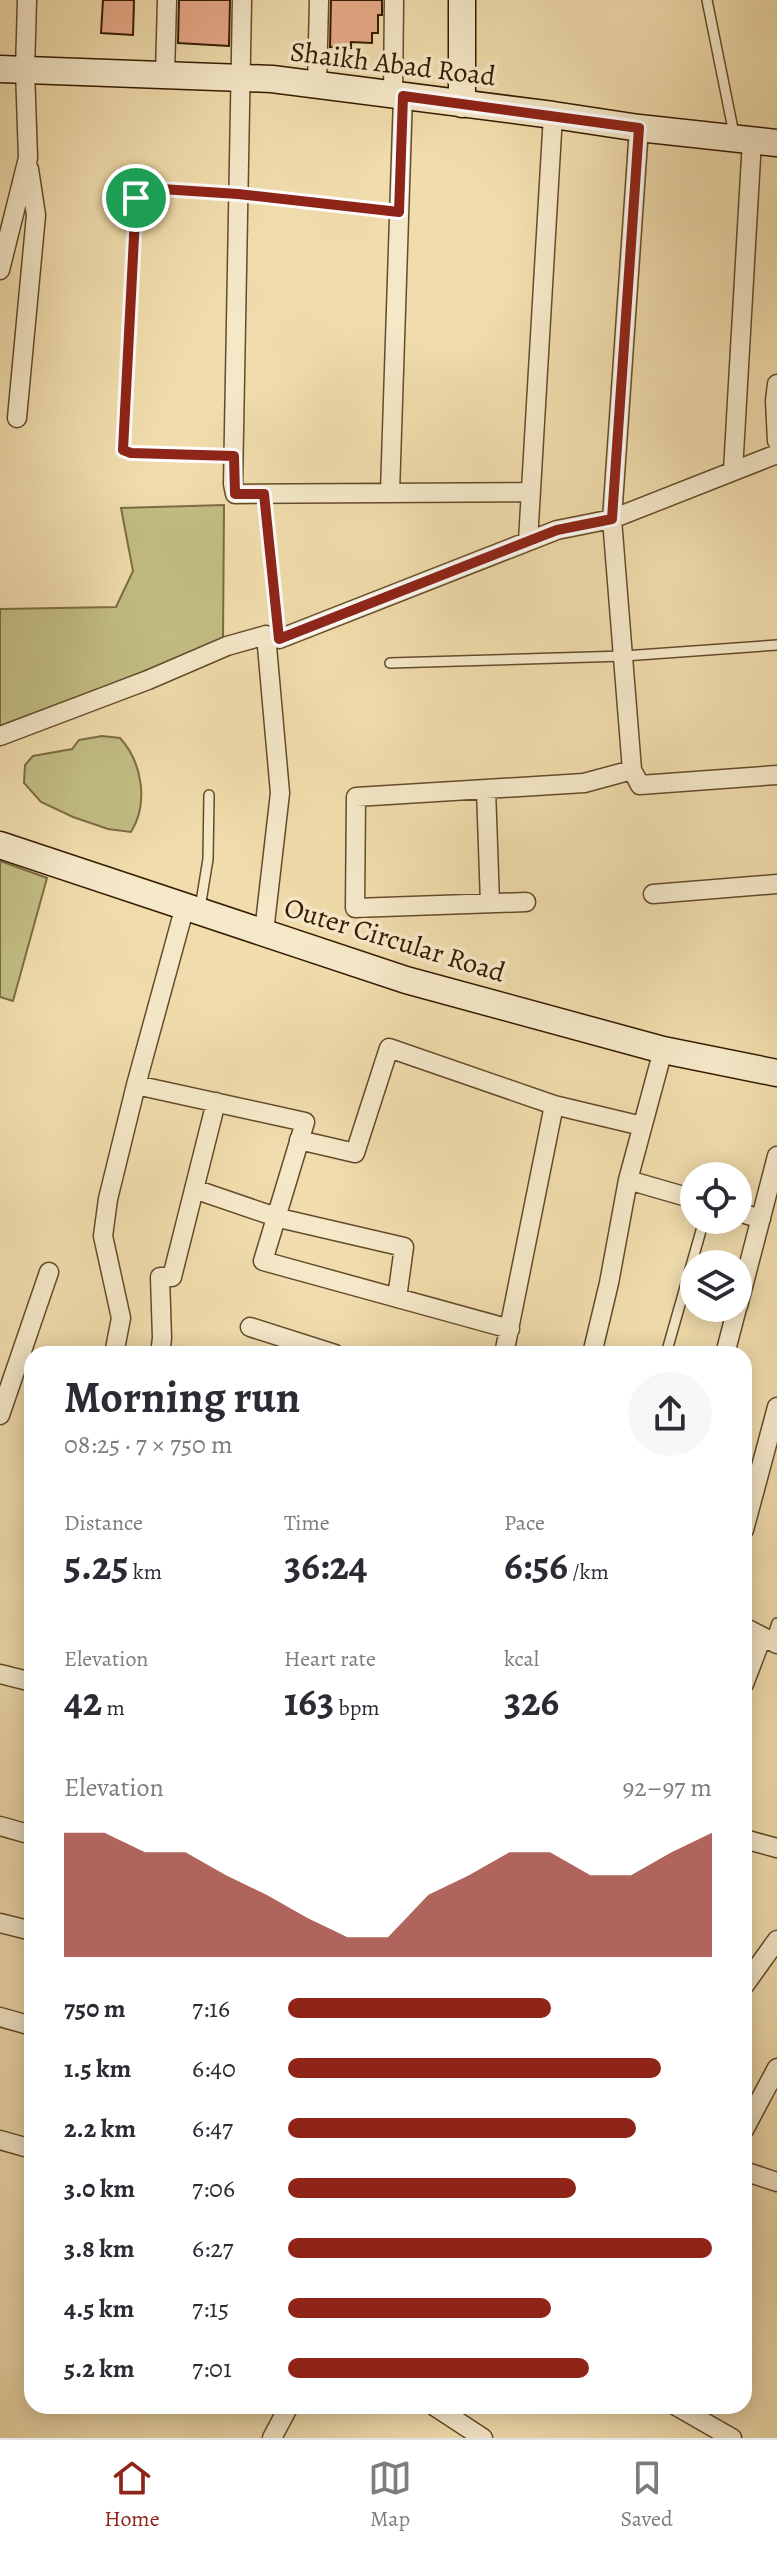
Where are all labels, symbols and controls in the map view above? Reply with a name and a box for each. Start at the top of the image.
street label: Shaikh Abad Road [288,33,499,96]
pin [102,164,170,232]
icon: arrive [114,176,158,220]
street label: Outer Circular Road [279,888,511,992]
map controls [680,1162,752,1322]
button: locate [680,1162,752,1234]
button: layers [680,1250,752,1322]
text: Morning run [64,1367,300,1427]
button: share [628,1372,712,1456]
text: 08:25 · 7 × 750 m [64,1427,233,1462]
text: Distance [64,1508,143,1538]
text: Time [284,1508,330,1538]
text: Pace [504,1508,545,1538]
text: 5.25 [64,1538,128,1593]
text: 36:24 [284,1538,368,1593]
text: 6:56 [504,1538,568,1593]
text: km [128,1557,162,1587]
text: /km [568,1557,609,1587]
text: Elevation [64,1644,148,1674]
text: Heart rate [284,1644,376,1674]
text: kcal [504,1644,539,1674]
text: 42 [64,1674,102,1729]
text: 163 [284,1674,334,1729]
text: 326 [504,1674,559,1729]
text: m [102,1693,125,1723]
text: bpm [334,1693,380,1723]
text: Elevation [64,1770,164,1805]
text: 92–97 m [622,1770,712,1805]
text: 750 m [64,1991,126,2026]
text: 7:16 [192,1991,230,2026]
text: 1.5 km [64,2051,131,2086]
text: 6:40 [192,2051,236,2086]
text: 2.2 km [64,2111,136,2146]
text: 6:47 [192,2111,233,2146]
text: 3.0 km [64,2171,135,2206]
text: 7:06 [192,2171,235,2206]
text: 3.8 km [64,2231,135,2266]
text: 6:27 [192,2231,233,2266]
text: 4.5 km [64,2291,134,2326]
text: 7:15 [192,2291,229,2326]
text: 5.2 km [64,2351,135,2386]
text: 7:01 [192,2351,232,2386]
tab: Home [104,2456,160,2534]
tab: Map [368,2456,412,2534]
tab: Saved [621,2456,673,2534]

